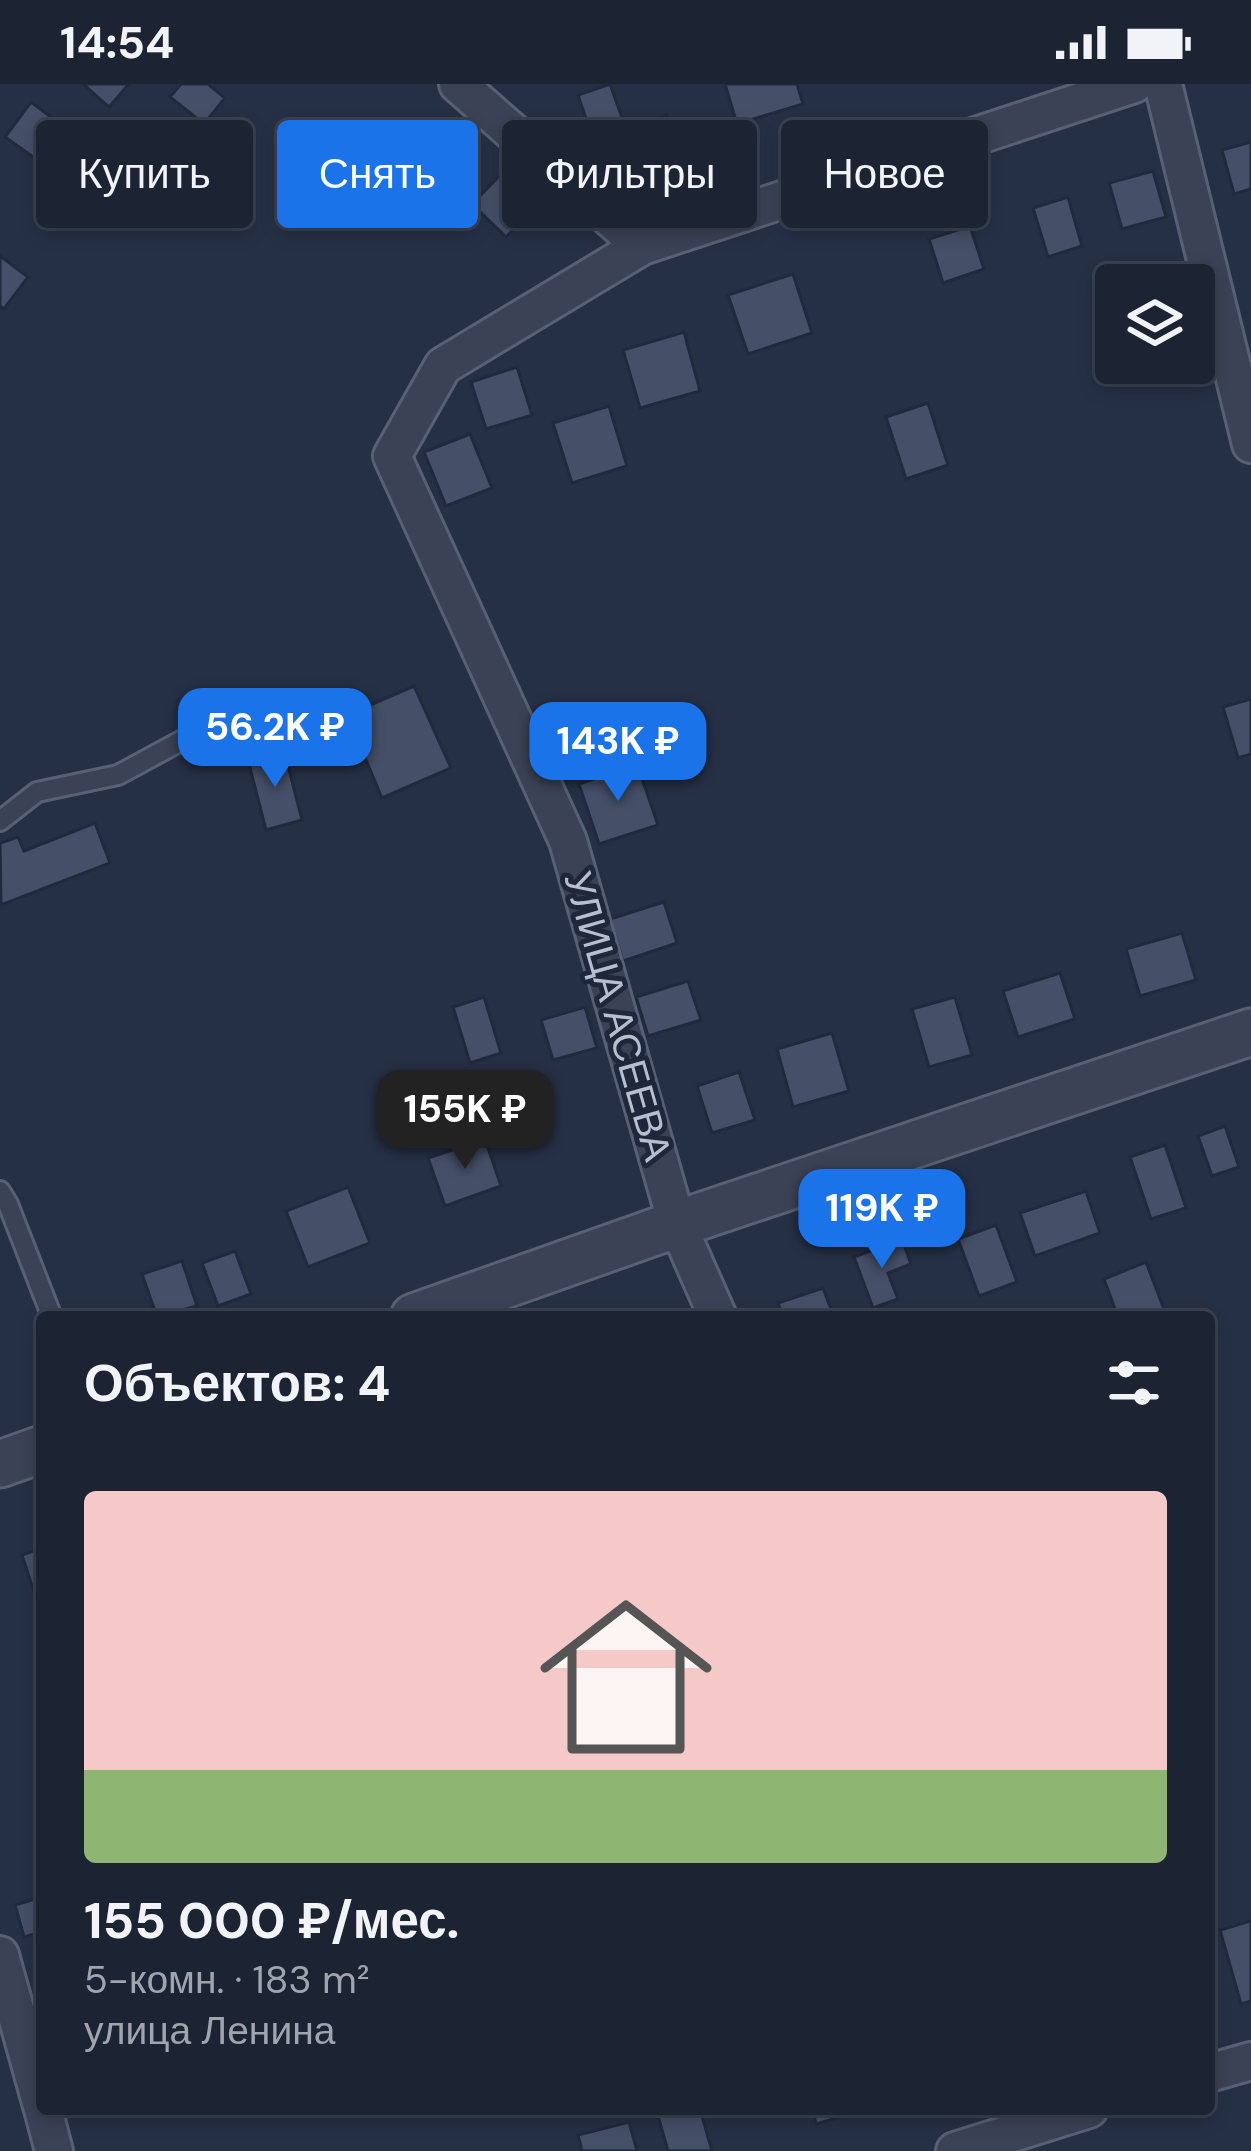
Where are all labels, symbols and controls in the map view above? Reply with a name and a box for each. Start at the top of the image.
text: 14:54 [60,13,174,72]
chip: Купить [36,120,253,228]
chip: Снять [277,120,478,228]
chip: Фильтры [502,120,757,228]
chip: Новое [781,120,988,228]
map controls [1095,264,1215,384]
button: layers [1095,264,1215,384]
pin: 56.2K ₽ [164,688,386,790]
text: 56.2K ₽ [205,701,345,752]
pin: 143K ₽ [520,702,716,804]
text: 143K ₽ [556,715,680,766]
street label: УЛИЦА АСЕЕВА [552,866,684,1166]
pin: 155K ₽ [367,1070,563,1172]
text: 155K ₽ [404,1083,526,1134]
pin: 119K ₽ [784,1169,980,1271]
text: 119K ₽ [825,1182,939,1233]
text: Объектов: 4 [84,1350,390,1417]
icon: filters [1101,1350,1167,1416]
icon: home [518,1569,734,1785]
text: 155 000 ₽/мес. [84,1887,459,1954]
text: 5-комн. · 183 m² [84,1954,370,2005]
text: улица Ленина [84,2005,335,2056]

